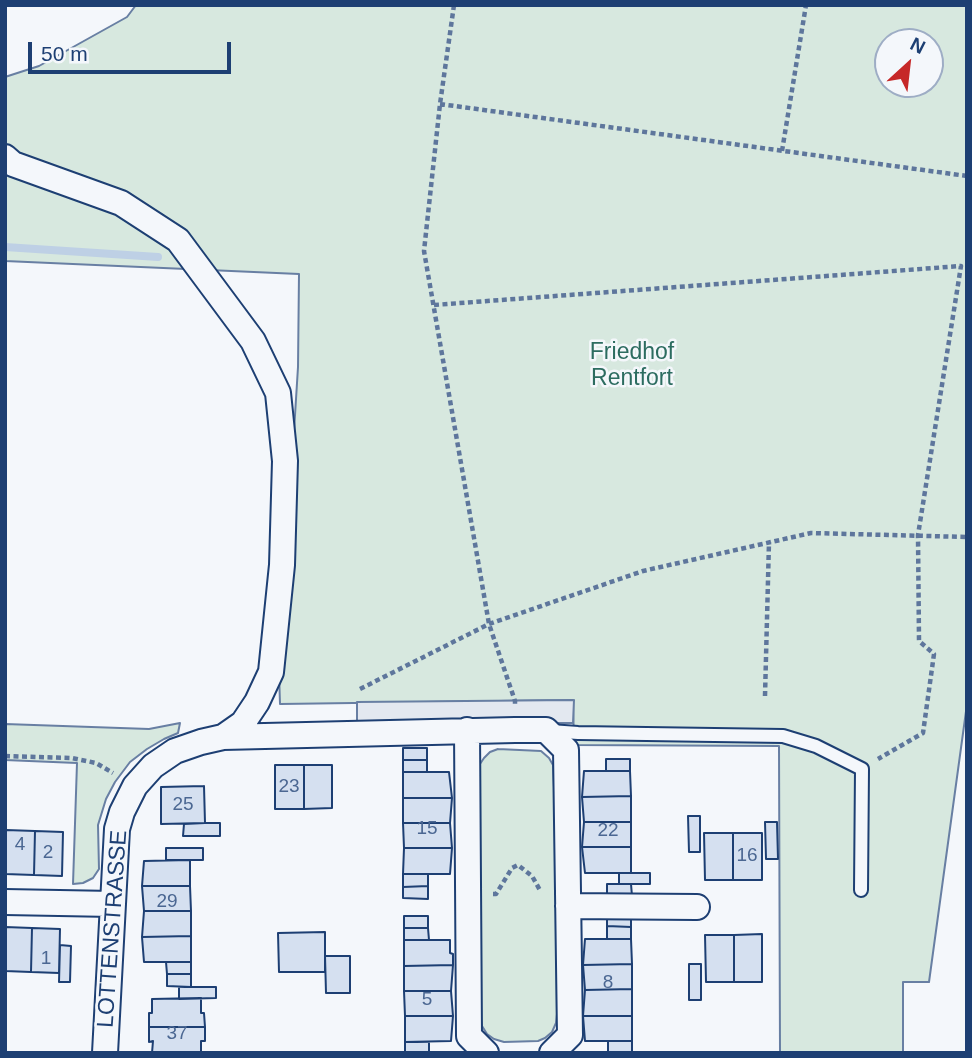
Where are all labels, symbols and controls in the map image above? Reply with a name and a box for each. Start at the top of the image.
scale bar [32,28,234,72]
north arrow [874,28,944,98]
text: N [907,33,929,58]
text: 50 m [41,42,88,65]
park label: Friedhof Rentfort [590,339,674,393]
house number: 23 [278,776,300,798]
house number: 25 [172,794,194,816]
house number: 15 [416,818,438,840]
house number: 22 [597,820,619,842]
street label: LOTTENSTRASSE [92,829,134,1029]
house number: 4 [15,834,25,856]
house number: 2 [43,842,53,864]
house number: 16 [736,845,758,867]
house number: 29 [156,891,178,913]
house number: 1 [41,948,51,970]
house number: 8 [603,972,613,994]
house number: 5 [422,989,432,1011]
house number: 37 [166,1023,188,1045]

